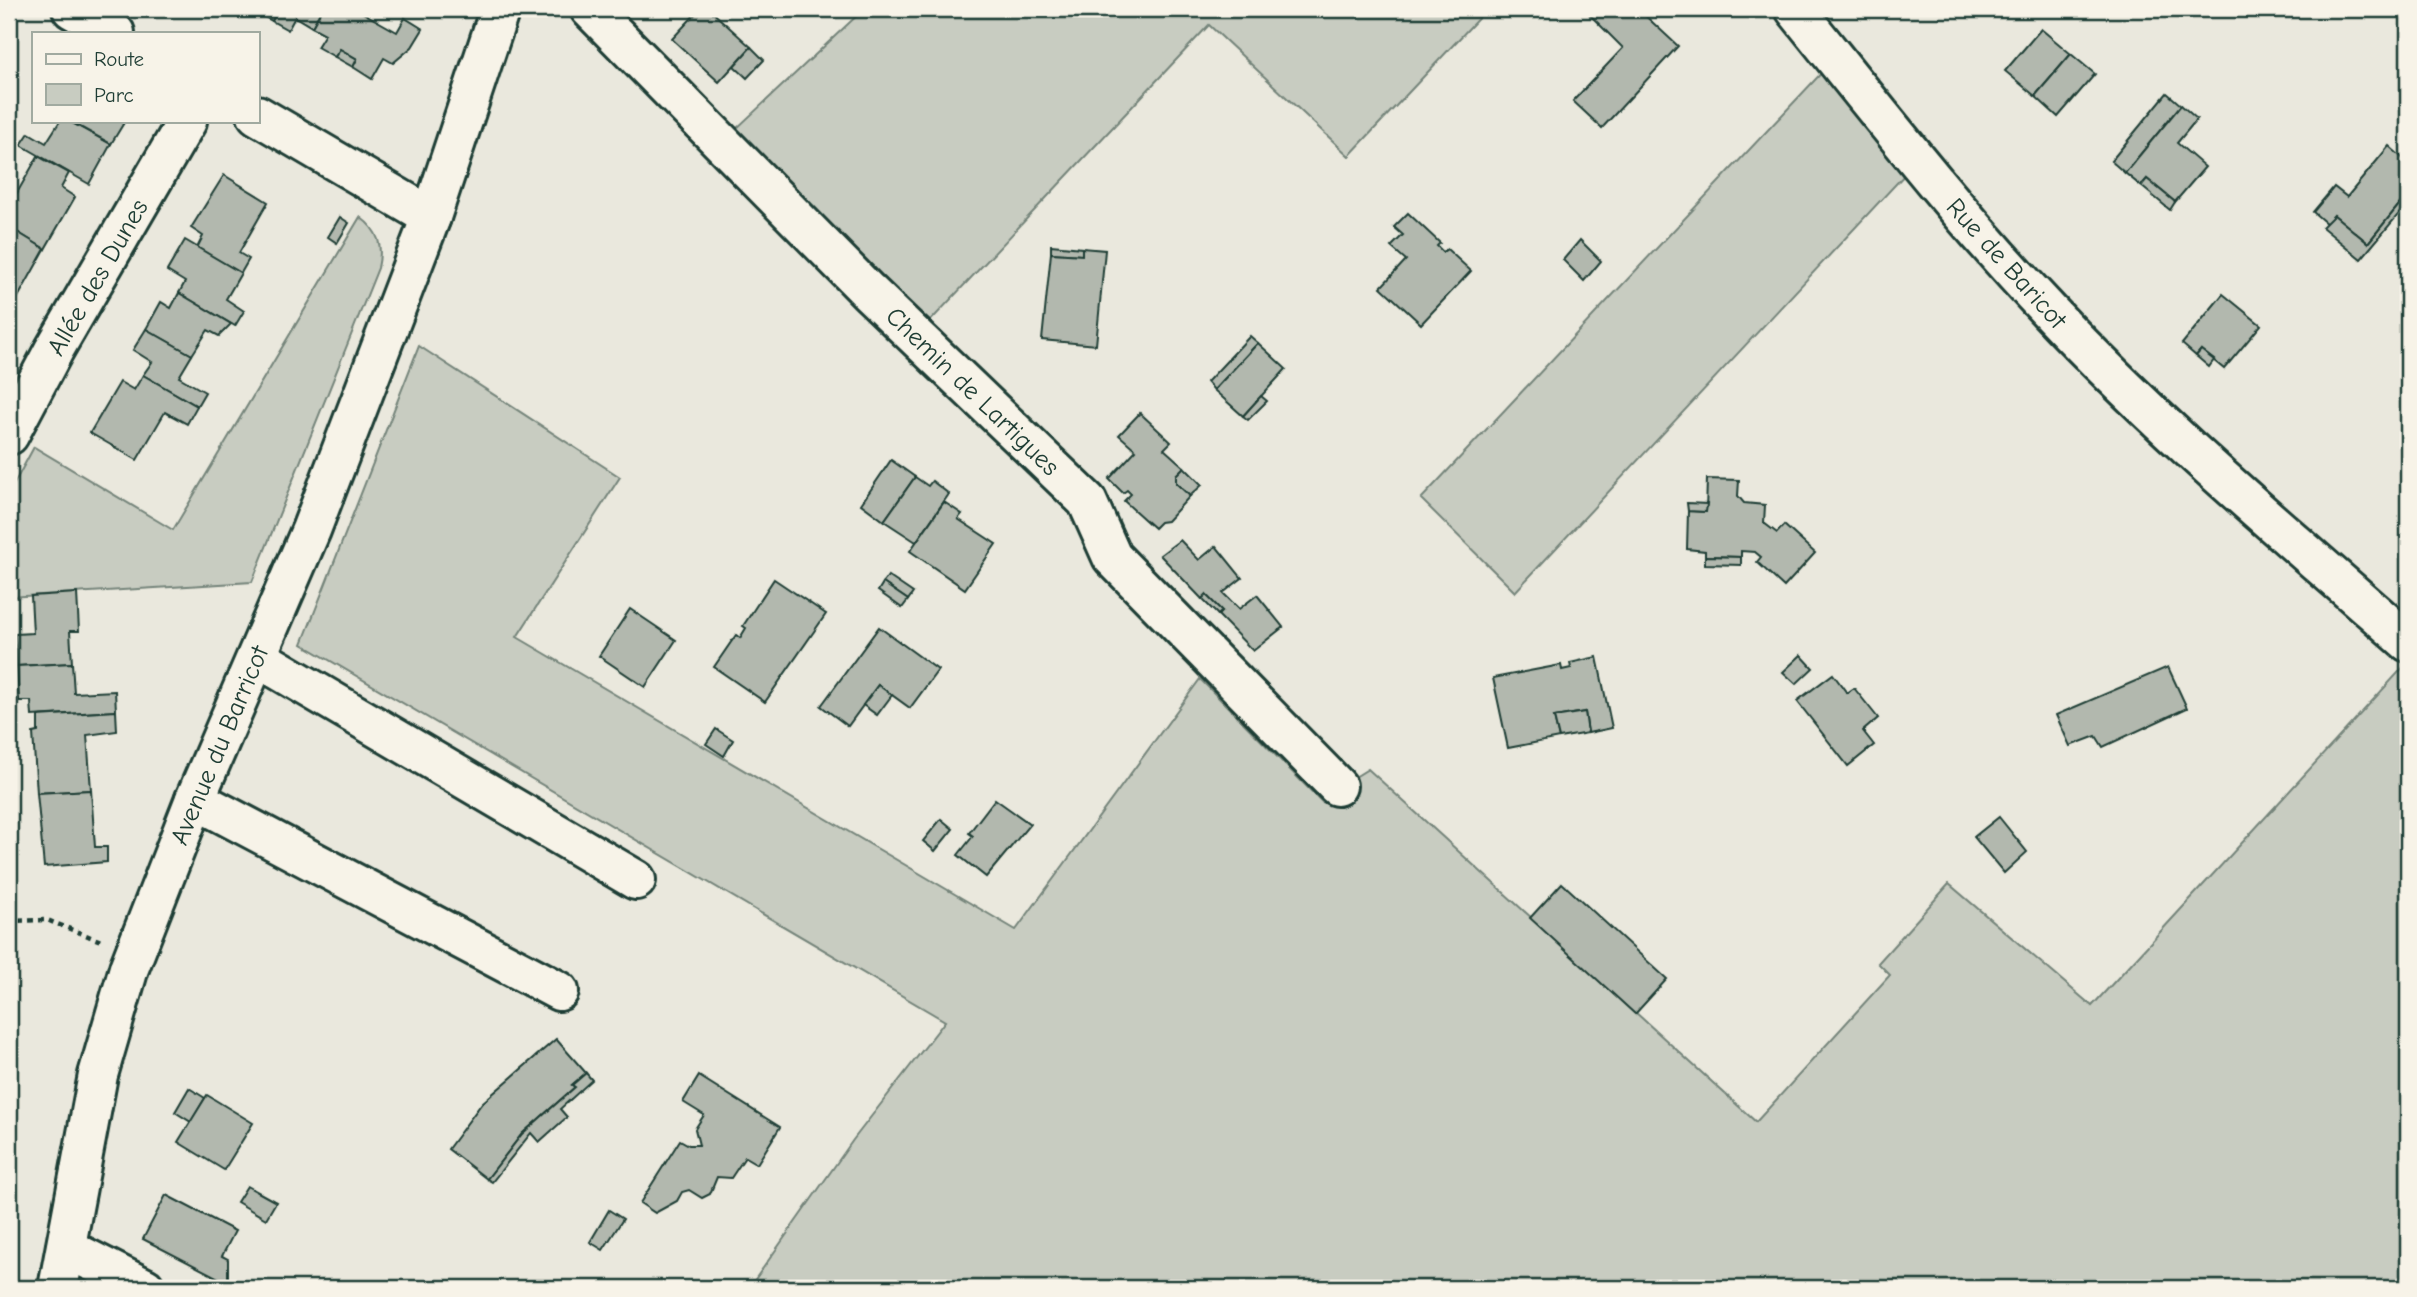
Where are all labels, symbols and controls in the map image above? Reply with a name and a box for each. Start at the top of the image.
legend [32,32,259,122]
text: Route [94,47,144,71]
text: Parc [94,83,134,107]
street label: Rue de Baricot [1940,192,2074,336]
street label: Allée des Dunes [41,194,155,361]
street label: Chemin de Lartigues [879,301,1065,482]
street label: Avenue du Barricot [164,640,276,849]

